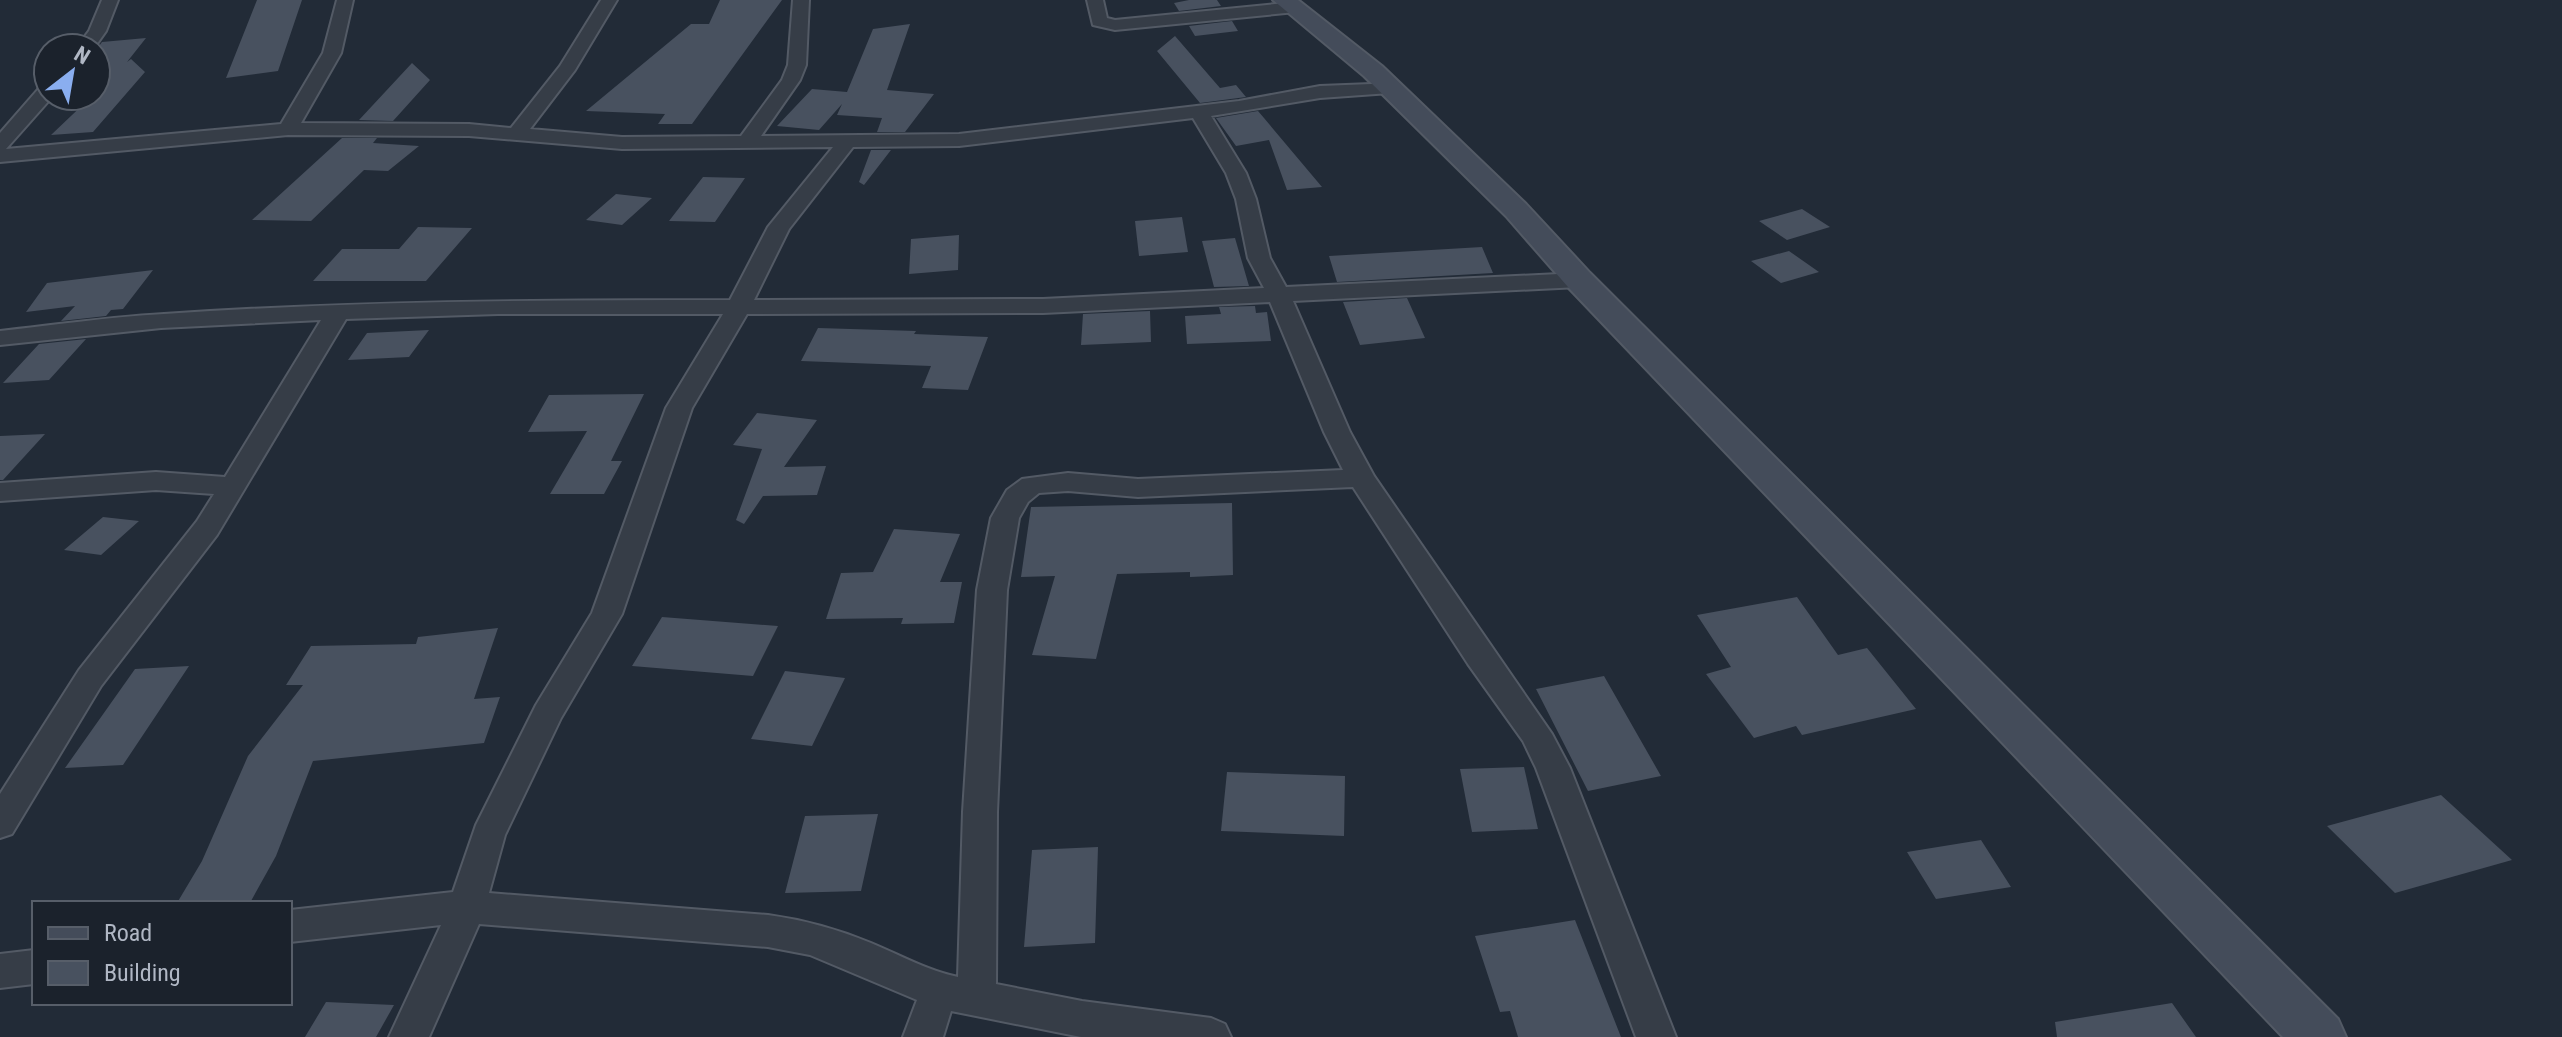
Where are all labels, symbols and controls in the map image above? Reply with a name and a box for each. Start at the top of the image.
north arrow [32,32,112,112]
text: N [70,41,94,69]
legend [32,901,292,1005]
text: Road [104,919,152,947]
text: Building [104,959,181,987]

